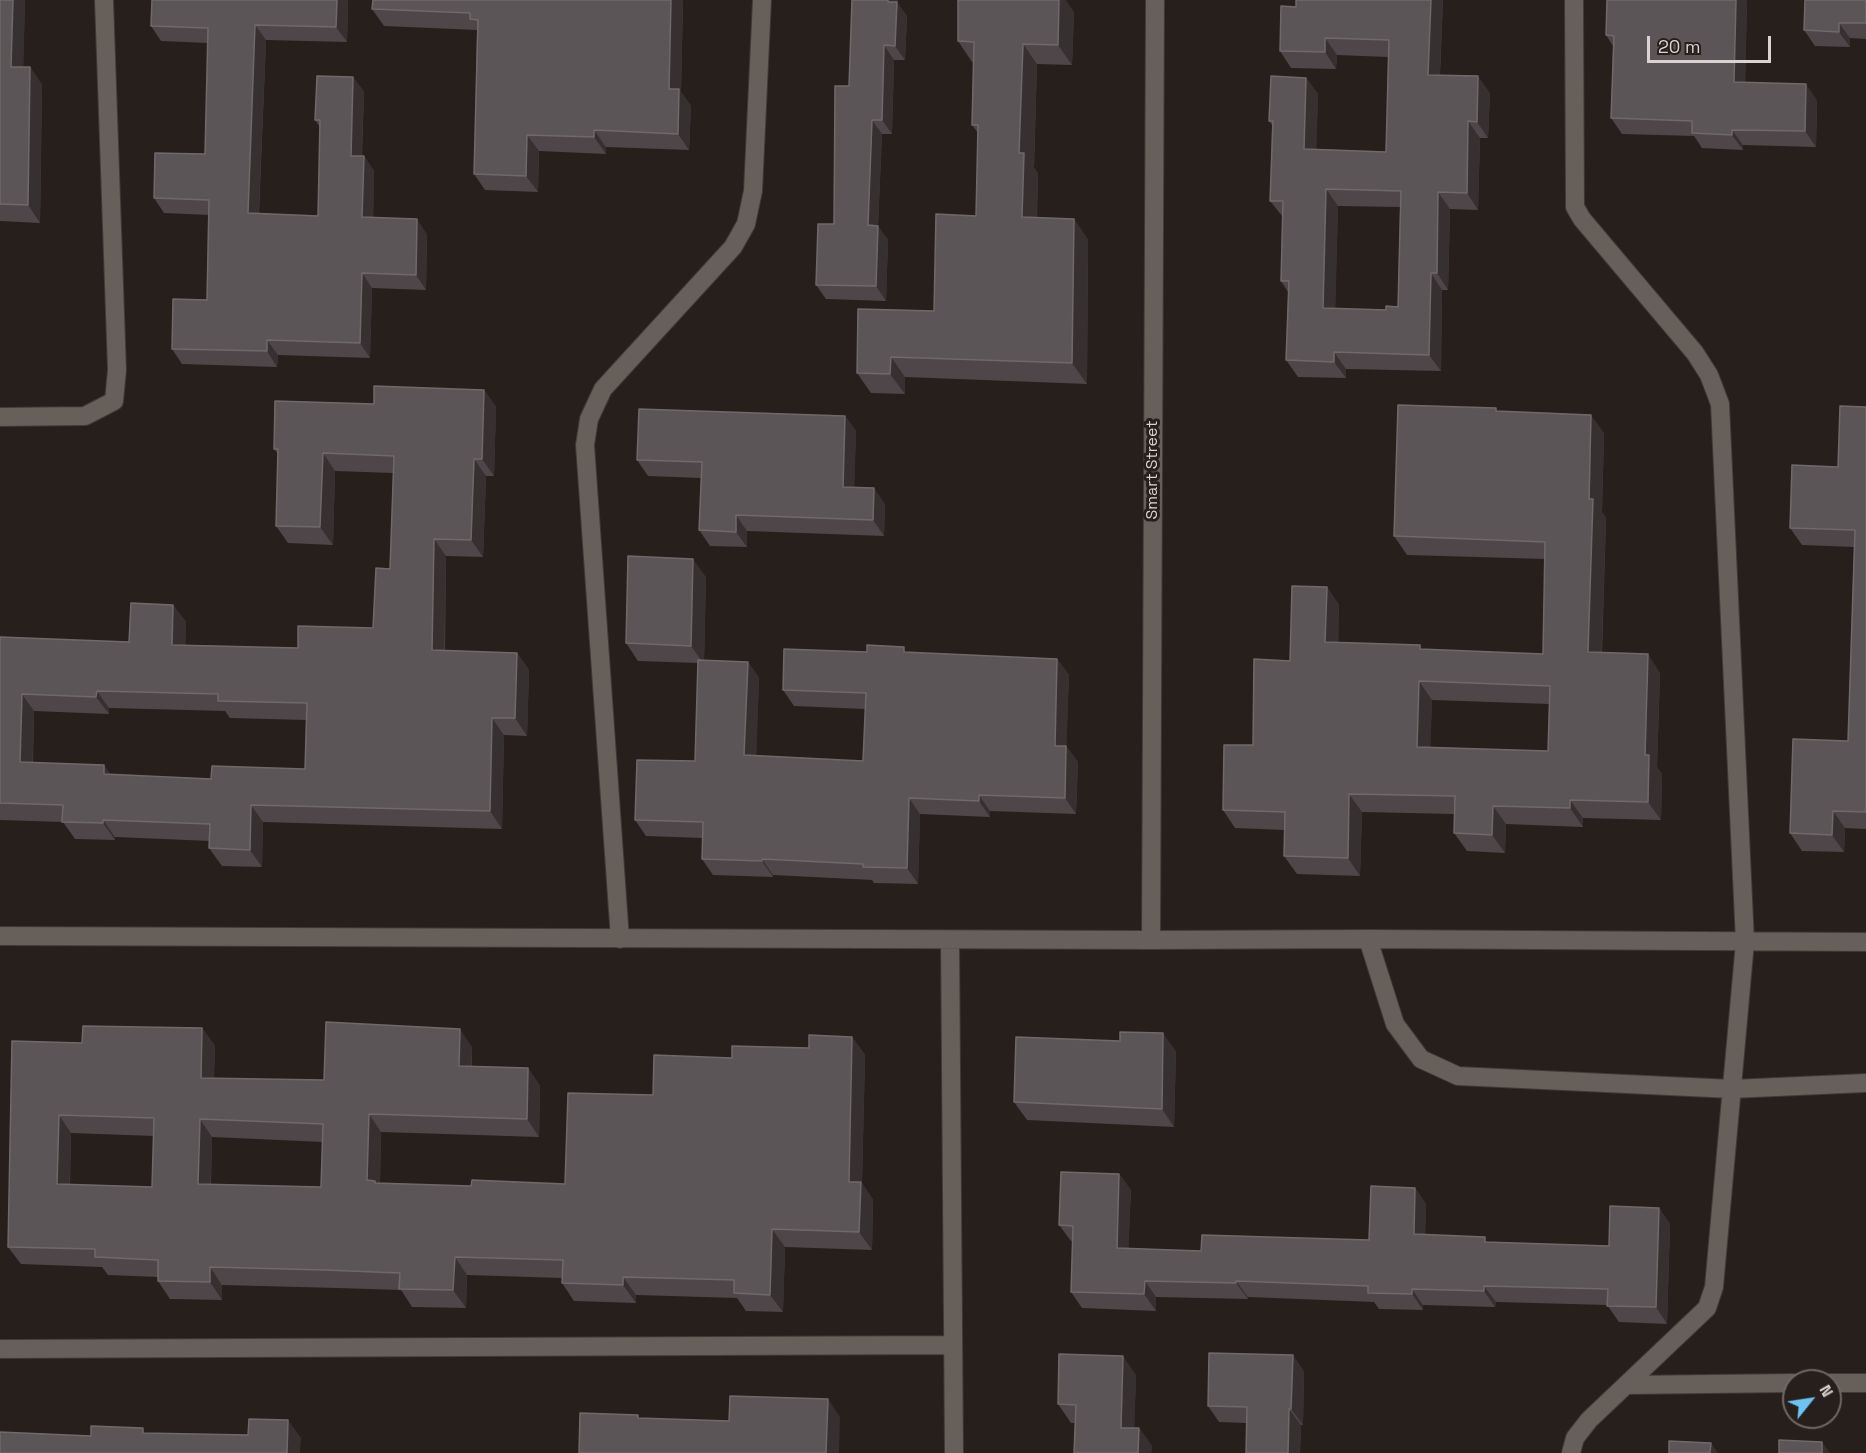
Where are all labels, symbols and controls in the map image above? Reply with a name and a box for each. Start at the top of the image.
scale bar [1650,24,1774,62]
text: 20 m [1658,35,1701,58]
street label: Smart Street [1143,420,1163,520]
north arrow [1782,1369,1842,1429]
text: N [1815,1381,1838,1401]

